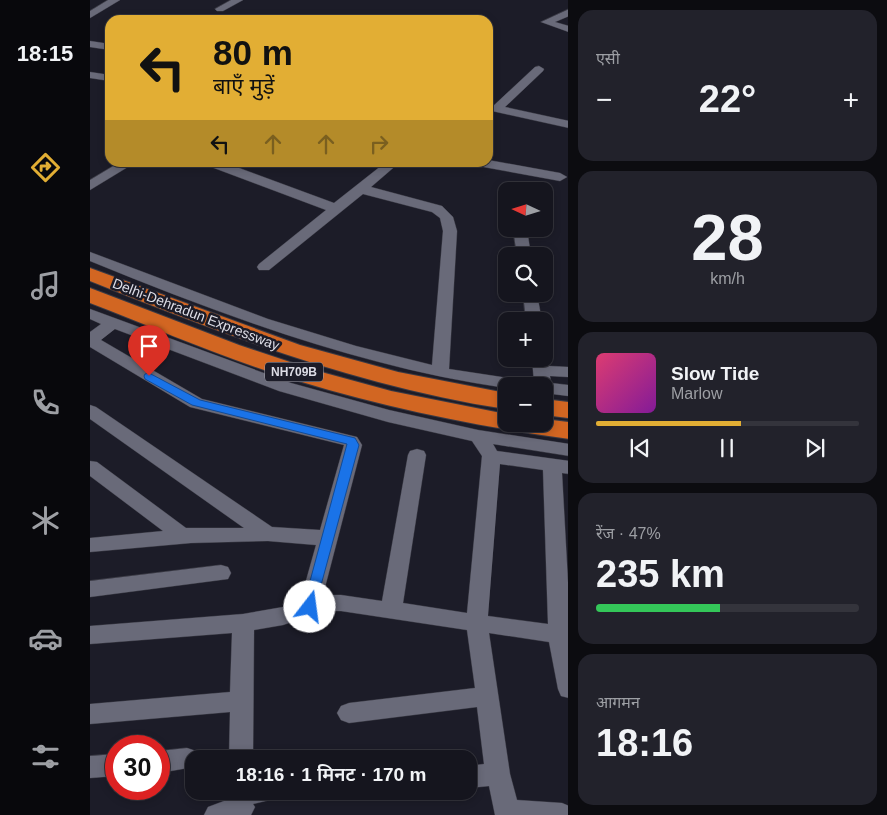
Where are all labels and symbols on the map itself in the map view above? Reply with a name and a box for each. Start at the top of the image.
north arrow [498,182,552,238]
street label: Delhi-Dehradun Expressway [110,275,282,353]
pin [128,325,170,376]
road number: NH709B [265,362,323,382]
position arrow [283,580,335,632]
speed limit sign: 30 [105,735,170,800]

